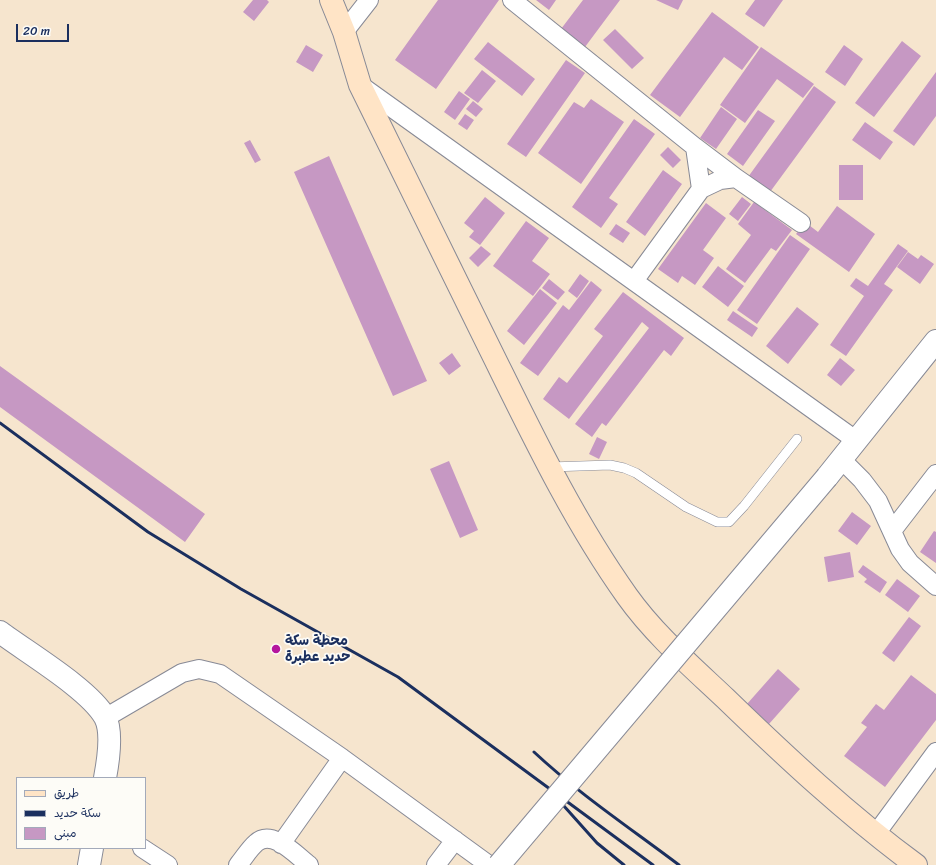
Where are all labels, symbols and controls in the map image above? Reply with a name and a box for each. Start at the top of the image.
scale bar [18,16,71,42]
text: 20 m [23,20,50,42]
place label: محطة سكة حديد عطبرة [285,633,350,666]
marker: محطة سكة حديد عطبرة [270,643,282,655]
legend [16,777,146,849]
text: طريق [54,782,79,804]
text: سكة حديد [54,802,101,824]
text: مبنى [54,822,77,844]

